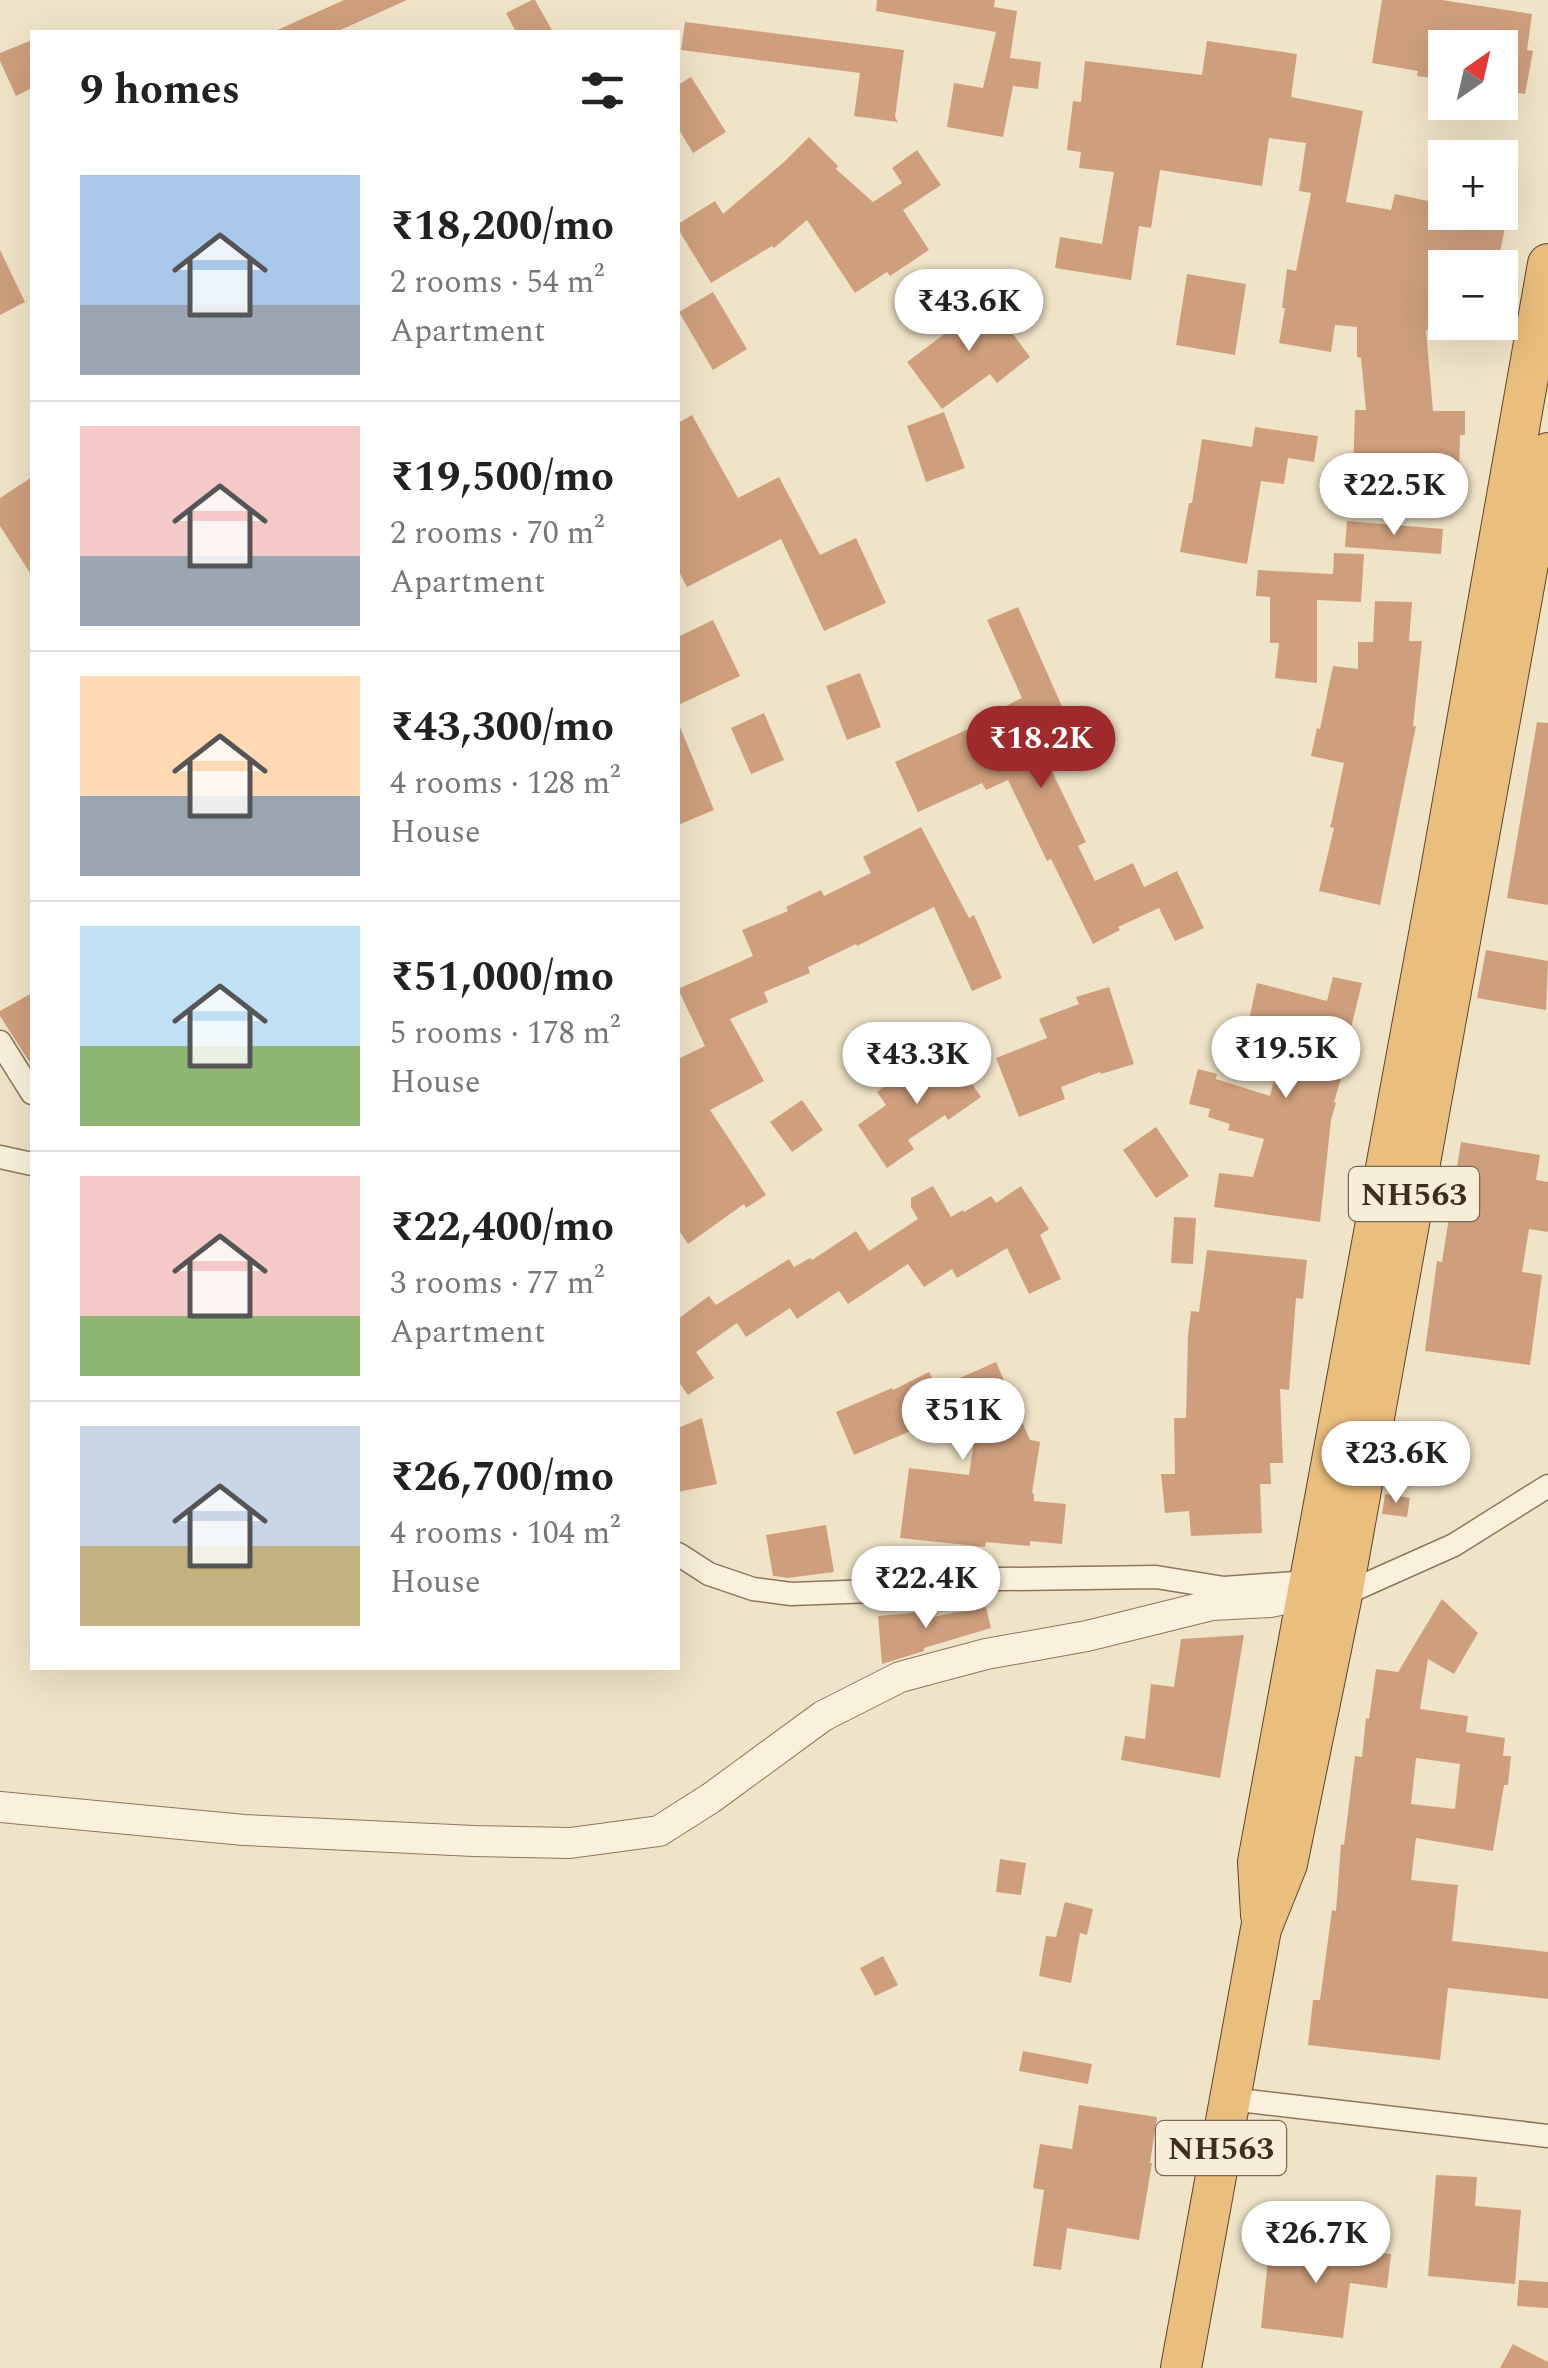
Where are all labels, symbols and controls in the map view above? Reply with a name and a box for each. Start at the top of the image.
north arrow [1428,30,1518,120]
map controls [1428,30,1518,340]
text: 9 homes [80,59,240,122]
icon: filters [575,63,630,118]
button: + [1428,140,1518,230]
text: ₹18,200/mo [390,195,614,258]
icon: home [160,215,280,335]
button: − [1428,250,1518,340]
text: 2 rooms · 54 m² [390,258,604,307]
pin: ₹43.6K [888,269,1050,354]
text: ₹43.6K [916,277,1022,326]
text: Apartment [390,307,545,356]
text: ₹19,500/mo [390,446,614,509]
pin: ₹22.5K [1313,453,1475,538]
text: ₹22.5K [1341,461,1447,510]
icon: home [160,466,280,586]
text: 2 rooms · 70 m² [390,509,604,558]
text: Apartment [390,558,545,607]
text: ₹43,300/mo [390,696,614,759]
pin: ₹18.2K [960,706,1122,791]
text: ₹18.2K [988,714,1094,763]
icon: home [160,716,280,836]
text: 4 rooms · 128 m² [390,759,620,808]
text: House [390,808,480,857]
text: ₹51,000/mo [390,946,614,1009]
icon: home [160,966,280,1086]
text: 5 rooms · 178 m² [390,1009,620,1058]
pin: ₹19.5K [1205,1016,1367,1101]
pin: ₹43.3K [836,1022,998,1107]
text: ₹19.5K [1233,1024,1339,1073]
text: ₹43.3K [864,1030,970,1079]
text: House [390,1058,480,1107]
road number: NH563 [1349,1167,1479,1221]
text: ₹22,400/mo [390,1196,614,1259]
icon: home [160,1216,280,1336]
text: 3 rooms · 77 m² [390,1259,604,1308]
text: Apartment [390,1308,545,1357]
pin: ₹51K [904,1378,1022,1463]
text: ₹51K [924,1386,1002,1435]
pin: ₹23.6K [1315,1421,1477,1506]
text: ₹23.6K [1343,1429,1449,1478]
text: ₹26,700/mo [390,1446,614,1509]
icon: home [160,1466,280,1586]
text: 4 rooms · 104 m² [390,1509,620,1558]
pin: ₹22.4K [845,1546,1007,1631]
text: ₹22.4K [873,1554,979,1603]
text: House [390,1558,480,1607]
road number: NH563 [1156,2121,1286,2175]
pin: ₹26.7K [1235,2201,1397,2286]
text: ₹26.7K [1263,2209,1369,2258]

